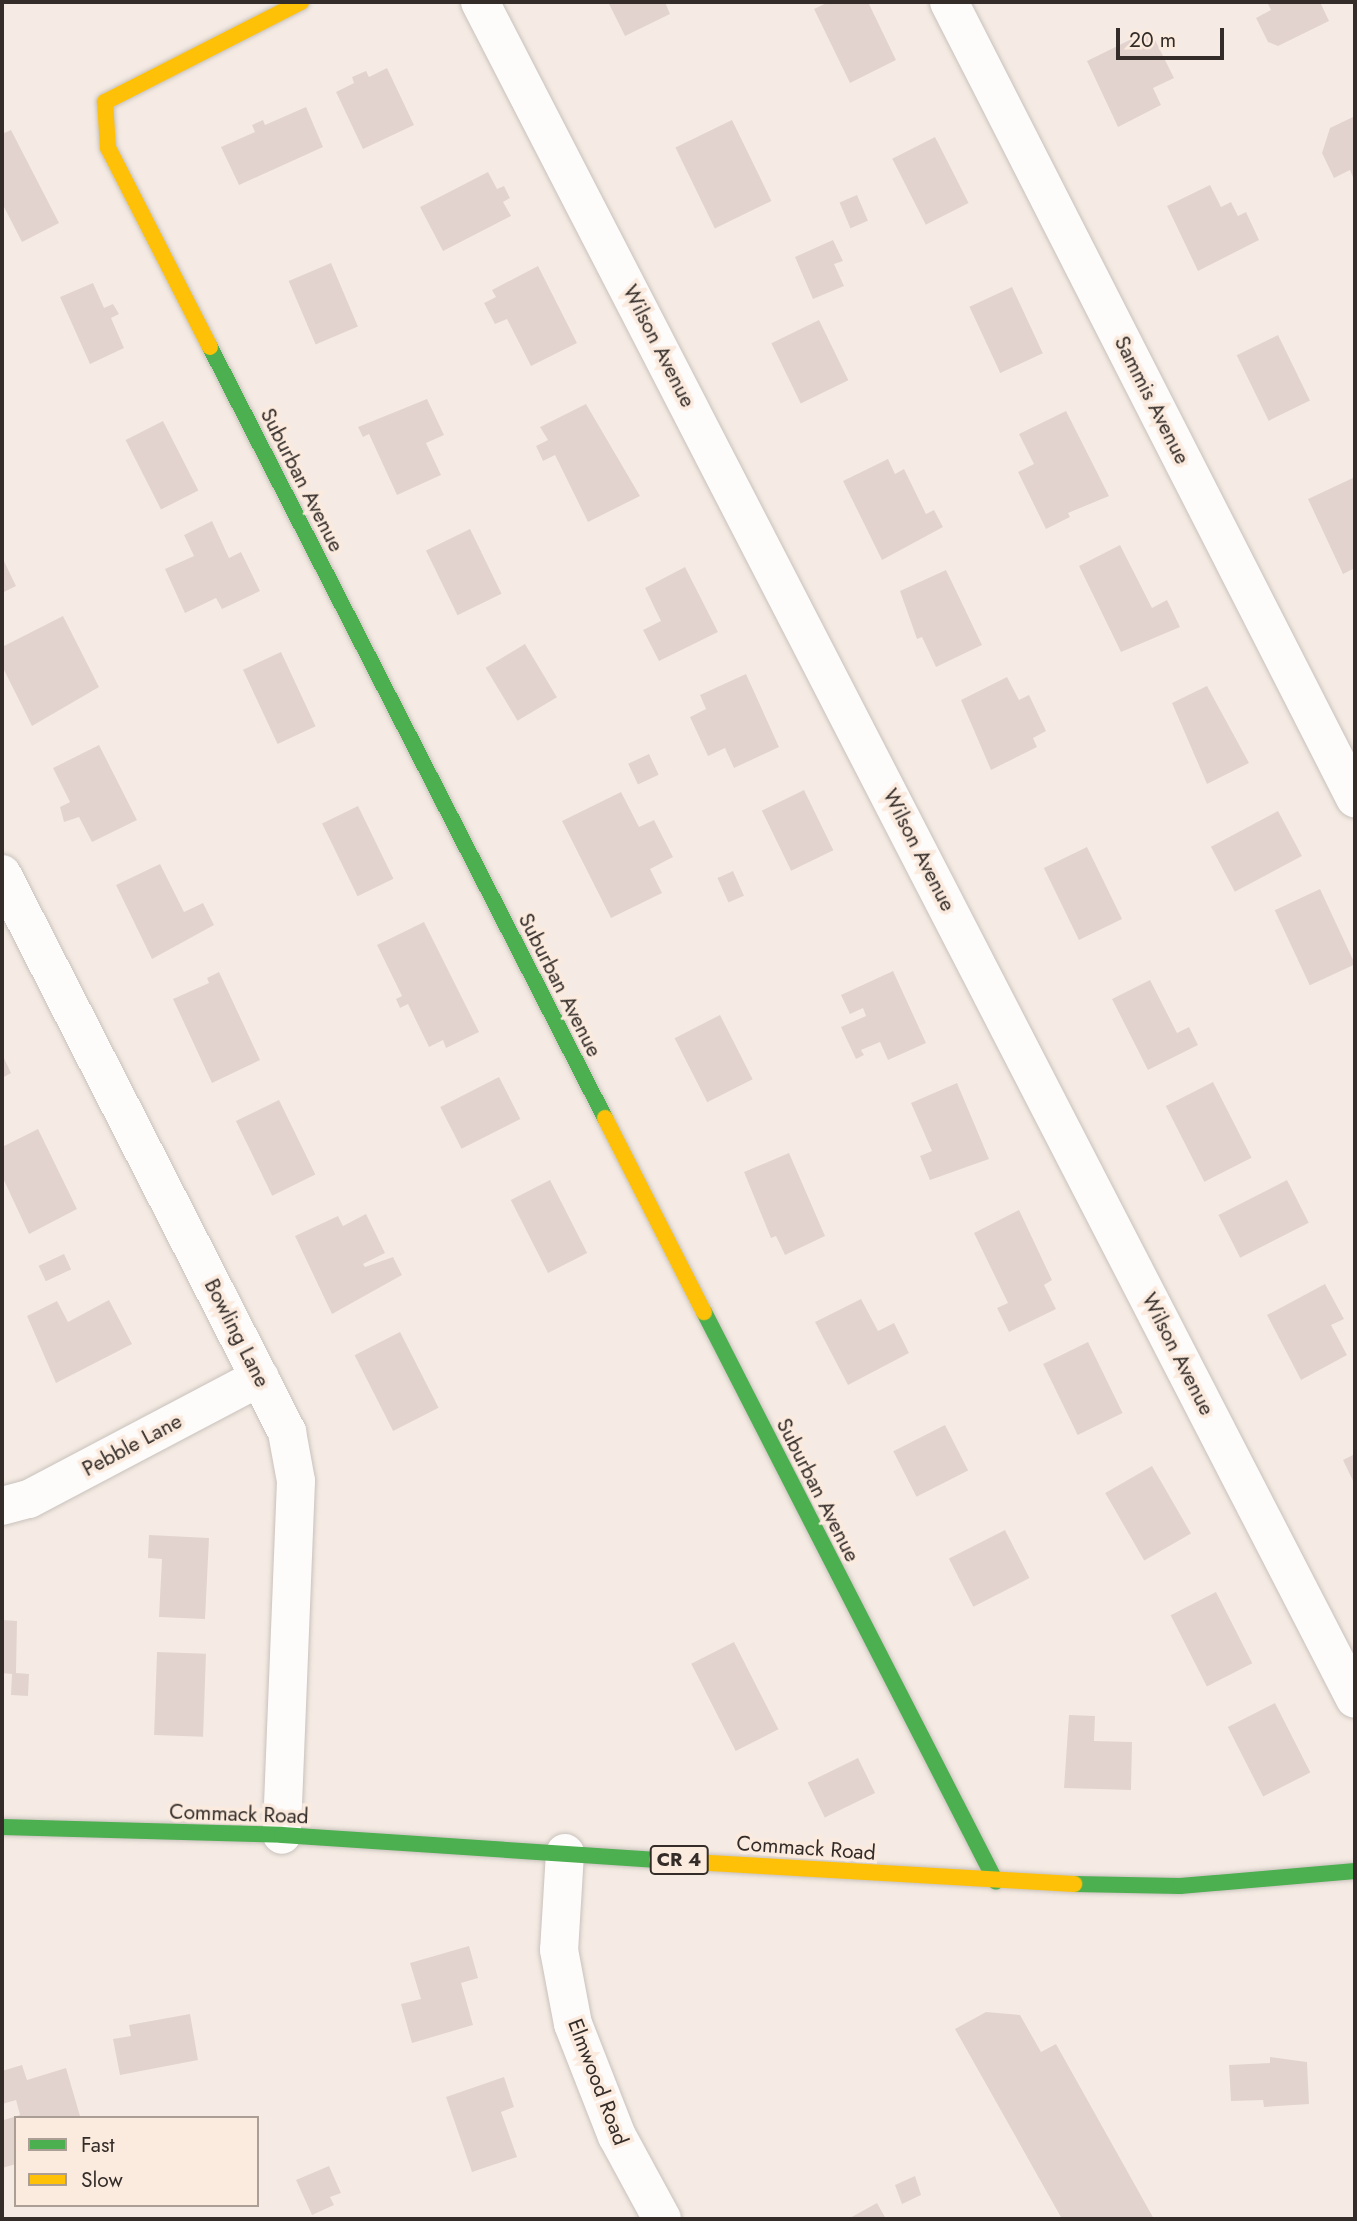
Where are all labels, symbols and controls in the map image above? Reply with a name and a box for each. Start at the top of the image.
scale bar [1119,14,1228,58]
text: 20 m [1129,25,1176,55]
street label: Wilson Avenue [617,281,701,411]
street label: Sammis Avenue [1109,332,1195,468]
street label: Suburban Avenue [255,404,349,556]
street label: Wilson Avenue [877,785,961,915]
street label: Suburban Avenue [513,909,607,1061]
street label: Bowling Lane [199,1275,275,1391]
street label: Wilson Avenue [1136,1289,1220,1419]
street label: Pebble Lane [78,1408,186,1482]
street label: Suburban Avenue [771,1414,865,1566]
street label: Commack Road [169,1799,309,1829]
street label: Commack Road [735,1831,877,1865]
road number: CR 4 [649,1844,709,1876]
street label: Elmwood Road [562,2015,634,2149]
legend [14,2116,259,2207]
text: Fast [81,2130,114,2160]
text: Slow [81,2165,123,2195]

